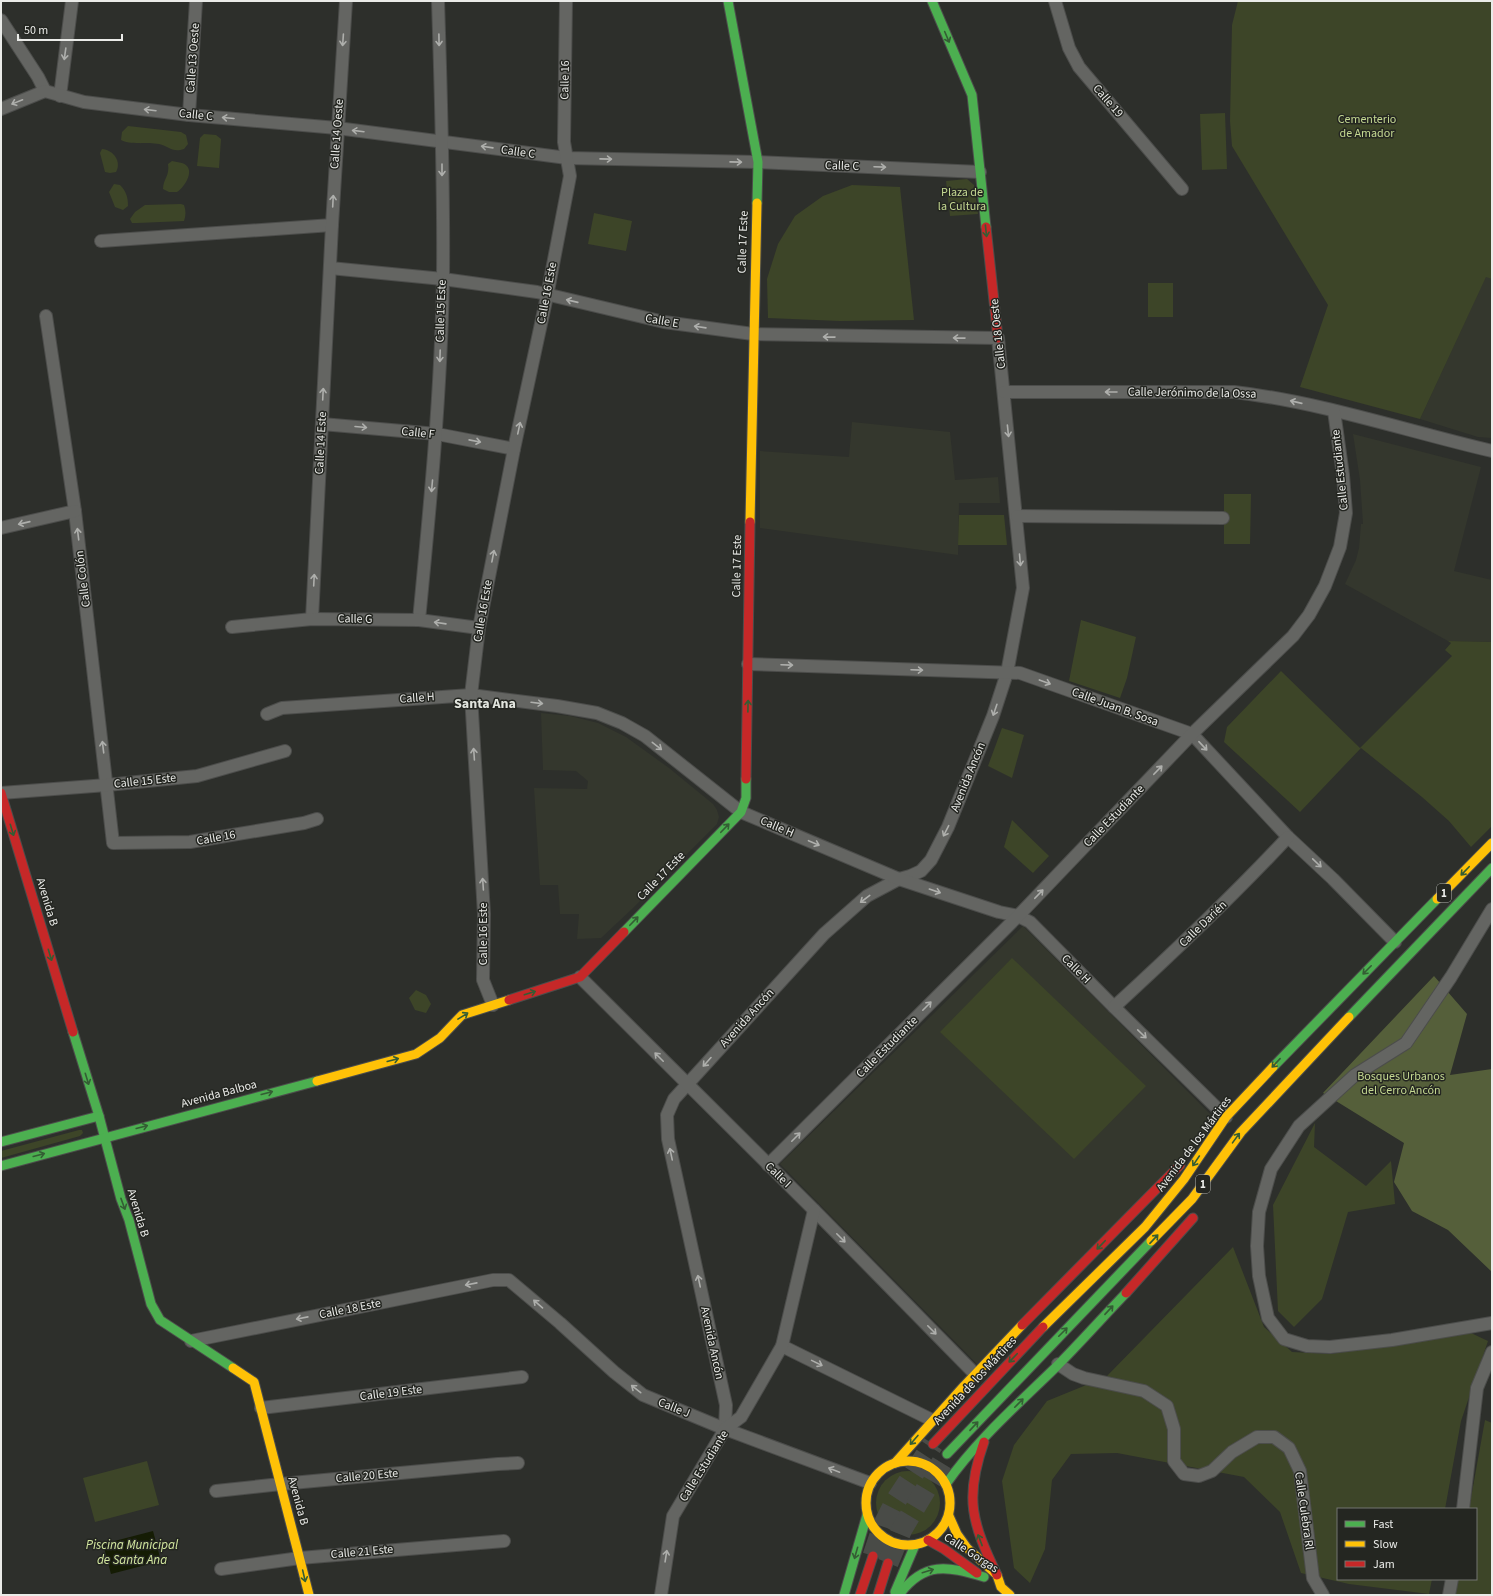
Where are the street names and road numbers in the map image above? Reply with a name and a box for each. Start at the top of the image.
street label: Calle 13 Oeste [182,22,204,94]
street label: Calle 16 [556,60,574,100]
street label: Calle 19 [1089,81,1127,121]
street label: Calle 14 Oeste [326,98,348,170]
street label: Calle C [178,105,214,125]
street label: Calle C [500,141,536,163]
street label: Calle C [825,157,860,175]
street label: Calle 17 Este [733,210,753,274]
street label: Calle 16 Este [533,261,561,325]
street label: Calle 15 Este [431,279,451,343]
street label: Calle 18 Oeste [986,298,1010,370]
street label: Calle E [644,310,680,332]
street label: Calle Jerónimo de la Ossa [1128,383,1256,403]
street label: Calle 14 Este [311,411,331,475]
street label: Calle F [401,423,436,443]
street label: Calle Estudiante [1327,429,1353,511]
street label: Calle 17 Este [728,534,746,597]
street label: Calle Colón [71,550,95,608]
street label: Calle 16 Este [469,579,497,643]
street label: Calle G [337,610,373,628]
street label: Calle Juan B. Sosa [1069,683,1161,731]
street label: Calle H [399,688,435,708]
street label: Avenida Ancón [946,740,990,814]
street label: Calle 15 Este [113,769,177,793]
street label: Calle Estudiante [1080,781,1148,851]
street label: Calle H [757,812,797,842]
street label: Calle 16 [195,826,237,850]
street label: Calle 17 Este [633,848,689,904]
street label: Avenida B [32,876,62,928]
road number: 1 [1437,884,1451,902]
street label: Calle Darién [1175,897,1231,951]
street label: Calle 16 Este [475,903,492,965]
street label: Calle H [1058,951,1094,987]
street label: Avenida Ancón [716,985,778,1051]
street label: Calle Estudiante [852,1012,922,1082]
street label: Avenida Balboa [179,1076,259,1112]
street label: Avenida de los Mártires [1152,1093,1236,1195]
street label: Calle I [761,1158,795,1192]
road number: 1 [1196,1175,1210,1193]
street label: Avenida B [123,1187,153,1239]
street label: Calle 18 Este [318,1295,382,1323]
street label: Avenida Ancón [696,1305,728,1381]
street label: Avenida de los Mártires [929,1333,1021,1429]
street label: Calle 19 Este [359,1381,423,1405]
street label: Calle J [655,1394,693,1422]
street label: Calle Estudiante [675,1427,733,1505]
street label: Calle 20 Este [335,1465,399,1487]
street label: Calle Culebra Rl [1290,1471,1318,1551]
street label: Avenida B [283,1475,313,1527]
street label: Calle Gorgas [940,1529,1002,1577]
street label: Calle 21 Este [330,1541,394,1563]

